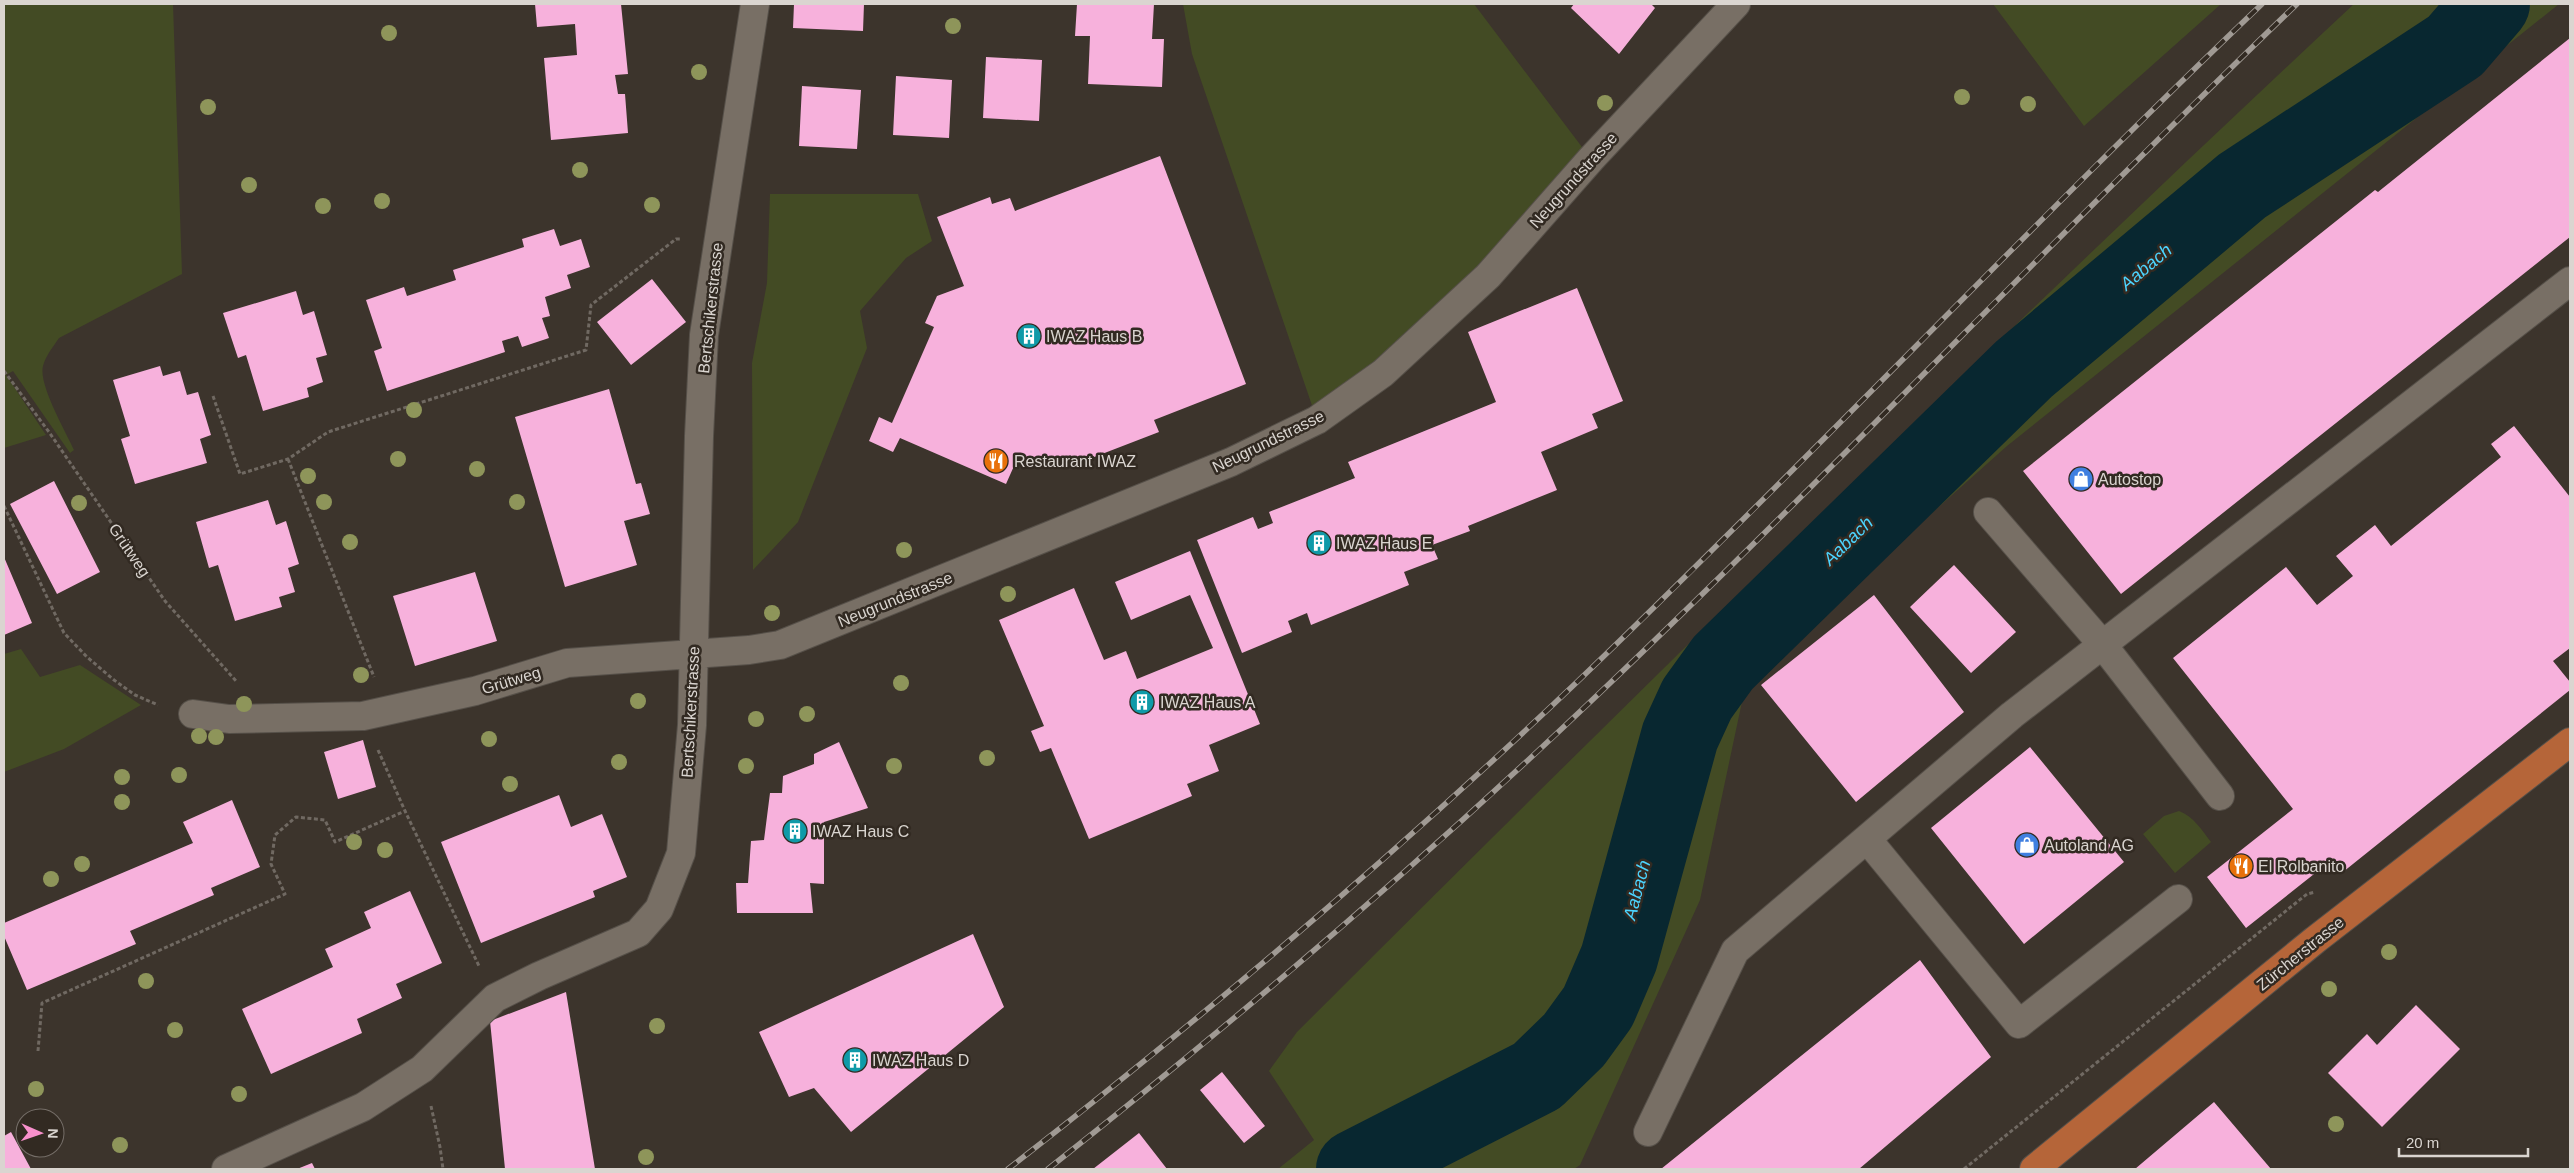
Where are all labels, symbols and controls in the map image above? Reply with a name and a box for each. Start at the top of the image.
street label: Neugrundstrasse [1526,129,1621,231]
water label: Aabach [2115,240,2176,295]
street label: Bertschikerstrasse [695,242,726,374]
building icon: IWAZ Haus B [1016,323,1042,349]
place label: IWAZ Haus B [1046,328,1142,345]
street label: Neugrundstrasse [1210,407,1327,476]
restaurant icon: Restaurant IWAZ [983,448,1009,474]
place label: Restaurant IWAZ [1014,453,1136,470]
shop icon: Autostop [2068,466,2094,492]
place label: Autostop [2098,471,2161,488]
water label: Aabach [1818,513,1877,570]
street label: Grütweg [106,520,154,580]
building icon: IWAZ Haus E [1306,530,1332,556]
place label: IWAZ Haus E [1336,535,1432,552]
street label: Neugrundstrasse [836,569,955,630]
street label: Bertschikerstrasse [679,646,702,778]
street label: Grütweg [480,664,543,697]
building icon: IWAZ Haus A [1129,689,1155,715]
place label: IWAZ Haus A [1160,694,1256,711]
building icon: IWAZ Haus C [782,818,808,844]
place label: IWAZ Haus C [812,823,909,840]
shop icon: Autoland AG [2014,832,2040,858]
place label: Autoland AG [2044,837,2134,854]
restaurant icon: El Rolbanito [2228,853,2254,879]
water label: Aabach [1619,858,1655,923]
place label: El Rolbanito [2258,858,2344,875]
street label: Zürcherstrasse [2254,913,2347,994]
building icon: IWAZ Haus D [842,1047,868,1073]
place label: IWAZ Haus D [872,1052,969,1069]
north arrow [15,1108,65,1158]
scale bar [2399,1126,2528,1158]
text: N [45,1128,61,1139]
text: 20 m [2406,1134,2439,1151]

